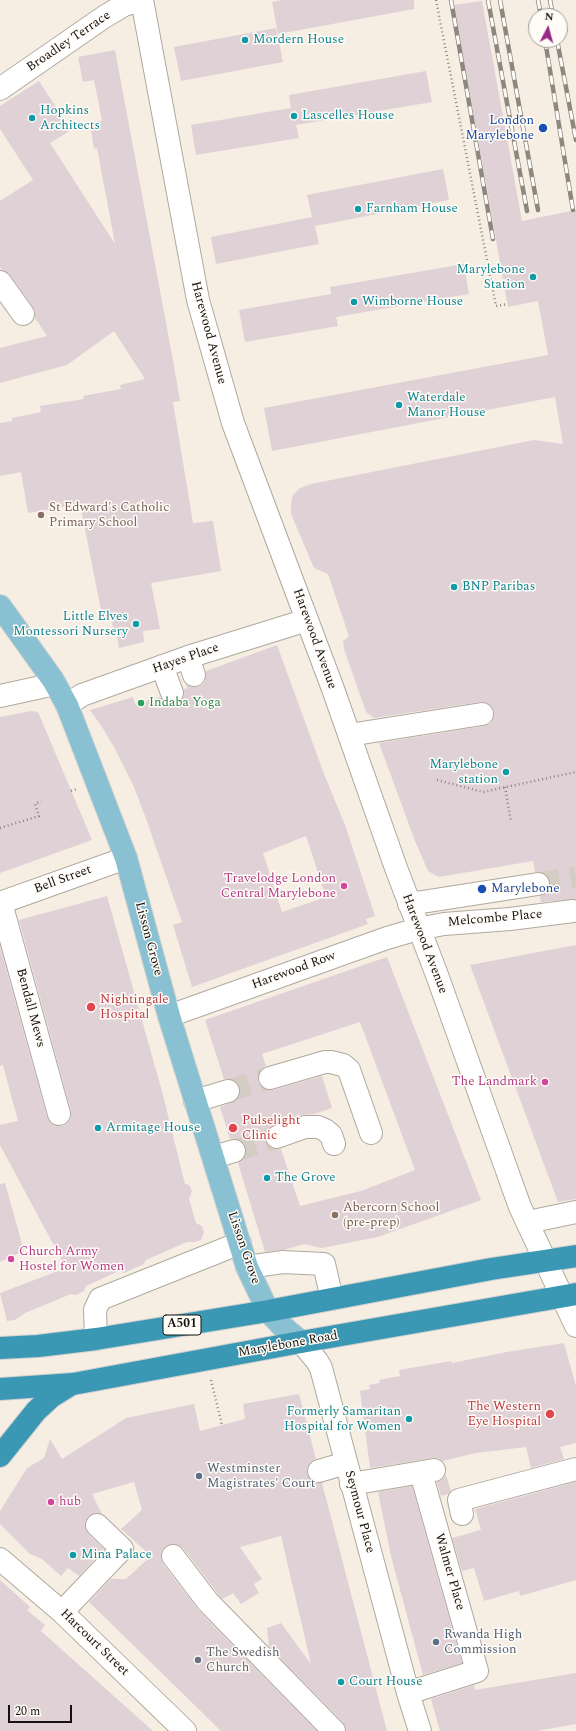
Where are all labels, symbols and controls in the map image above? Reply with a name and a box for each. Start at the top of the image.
street label: Broadley Terrace [24,8,114,76]
north arrow [528,8,568,48]
text: N [544,8,555,25]
place label: Mordern House [253,32,344,48]
marker: Mordern House [240,35,250,45]
place label: Hopkins Architects [40,103,100,134]
place label: Lascelles House [302,108,394,124]
marker: Lascelles House [289,111,299,121]
marker: Hopkins Architects [27,113,37,123]
place label: London Marylebone [465,113,534,144]
marker: London Marylebone [537,122,549,134]
place label: Farnham House [366,201,458,217]
marker: Farnham House [353,204,363,214]
place label: Marylebone Station [456,262,525,293]
marker: Marylebone Station [528,272,538,282]
street label: Harewood Avenue [187,280,229,386]
place label: Wimborne House [362,294,463,310]
marker: Wimborne House [349,297,359,307]
place label: Waterdale Manor House [407,390,486,421]
marker: Waterdale Manor House [394,400,404,410]
place label: St Edward's Catholic Primary School [49,500,169,531]
marker: St Edward's Catholic Primary School [36,510,46,520]
place label: BNP Paribas [462,579,535,595]
marker: BNP Paribas [449,582,459,592]
street label: Harewood Avenue [289,587,339,691]
place label: Little Elves Montessori Nursery [13,609,128,640]
marker: Little Elves Montessori Nursery [131,619,141,629]
street label: Hayes Place [151,640,221,678]
place label: Indaba Yoga [149,695,221,711]
marker: Indaba Yoga [136,698,146,708]
place label: Marylebone station [429,757,498,788]
marker: Marylebone station [501,767,511,777]
street label: Bell Street [32,862,94,898]
place label: Travelodge London Central Marylebone [221,871,336,902]
marker: Travelodge London Central Marylebone [339,881,349,891]
place label: Marylebone [491,881,560,897]
marker: Marylebone [476,883,488,895]
street label: Harewood Avenue [398,892,450,996]
street label: Lisson Grove [131,900,165,978]
street label: Melcombe Place [447,907,543,931]
street label: Harewood Row [250,949,338,993]
street label: Bendall Mews [12,967,48,1049]
place label: Nightingale Hospital [100,992,169,1023]
marker: Nightingale Hospital [85,1001,97,1013]
place label: The Landmark [452,1074,537,1090]
marker: The Landmark [540,1077,550,1087]
place label: Pulselight Clinic [242,1113,300,1144]
place label: Armitage House [106,1120,200,1136]
marker: Pulselight Clinic [227,1122,239,1134]
marker: Armitage House [93,1123,103,1133]
place label: The Grove [275,1170,336,1186]
marker: The Grove [262,1173,272,1183]
place label: Abercorn School (pre-prep) [343,1200,439,1231]
street label: Lisson Grove [223,1210,263,1286]
marker: Abercorn School (pre-prep) [330,1210,340,1220]
place label: Church Army Hostel for Women [19,1244,124,1275]
marker: Church Army Hostel for Women [6,1254,16,1264]
road number: A501 [163,1315,201,1335]
street label: Marylebone Road [237,1329,339,1361]
place label: The Western Eye Hospital [467,1399,541,1430]
place label: Formerly Samaritan Hospital for Women [284,1404,401,1435]
marker: The Western Eye Hospital [544,1408,556,1420]
marker: Formerly Samaritan Hospital for Women [404,1414,414,1424]
place label: Westminster Magistrates' Court [207,1461,315,1492]
street label: Seymour Place [341,1469,377,1555]
marker: Westminster Magistrates' Court [194,1471,204,1481]
place label: hub [59,1494,81,1510]
marker: hub [46,1497,56,1507]
street label: Walmer Place [431,1532,467,1612]
place label: Mina Palace [81,1547,152,1563]
marker: Mina Palace [68,1550,78,1560]
street label: Harcourt Street [56,1606,132,1680]
place label: Rwanda High Commission [444,1627,522,1658]
marker: Rwanda High Commission [431,1637,441,1647]
place label: The Swedish Church [206,1645,280,1676]
marker: The Swedish Church [193,1655,203,1665]
place label: Court House [349,1674,423,1690]
marker: Court House [336,1677,346,1687]
scale bar [10,1697,74,1723]
text: 20 m [15,1702,40,1721]

